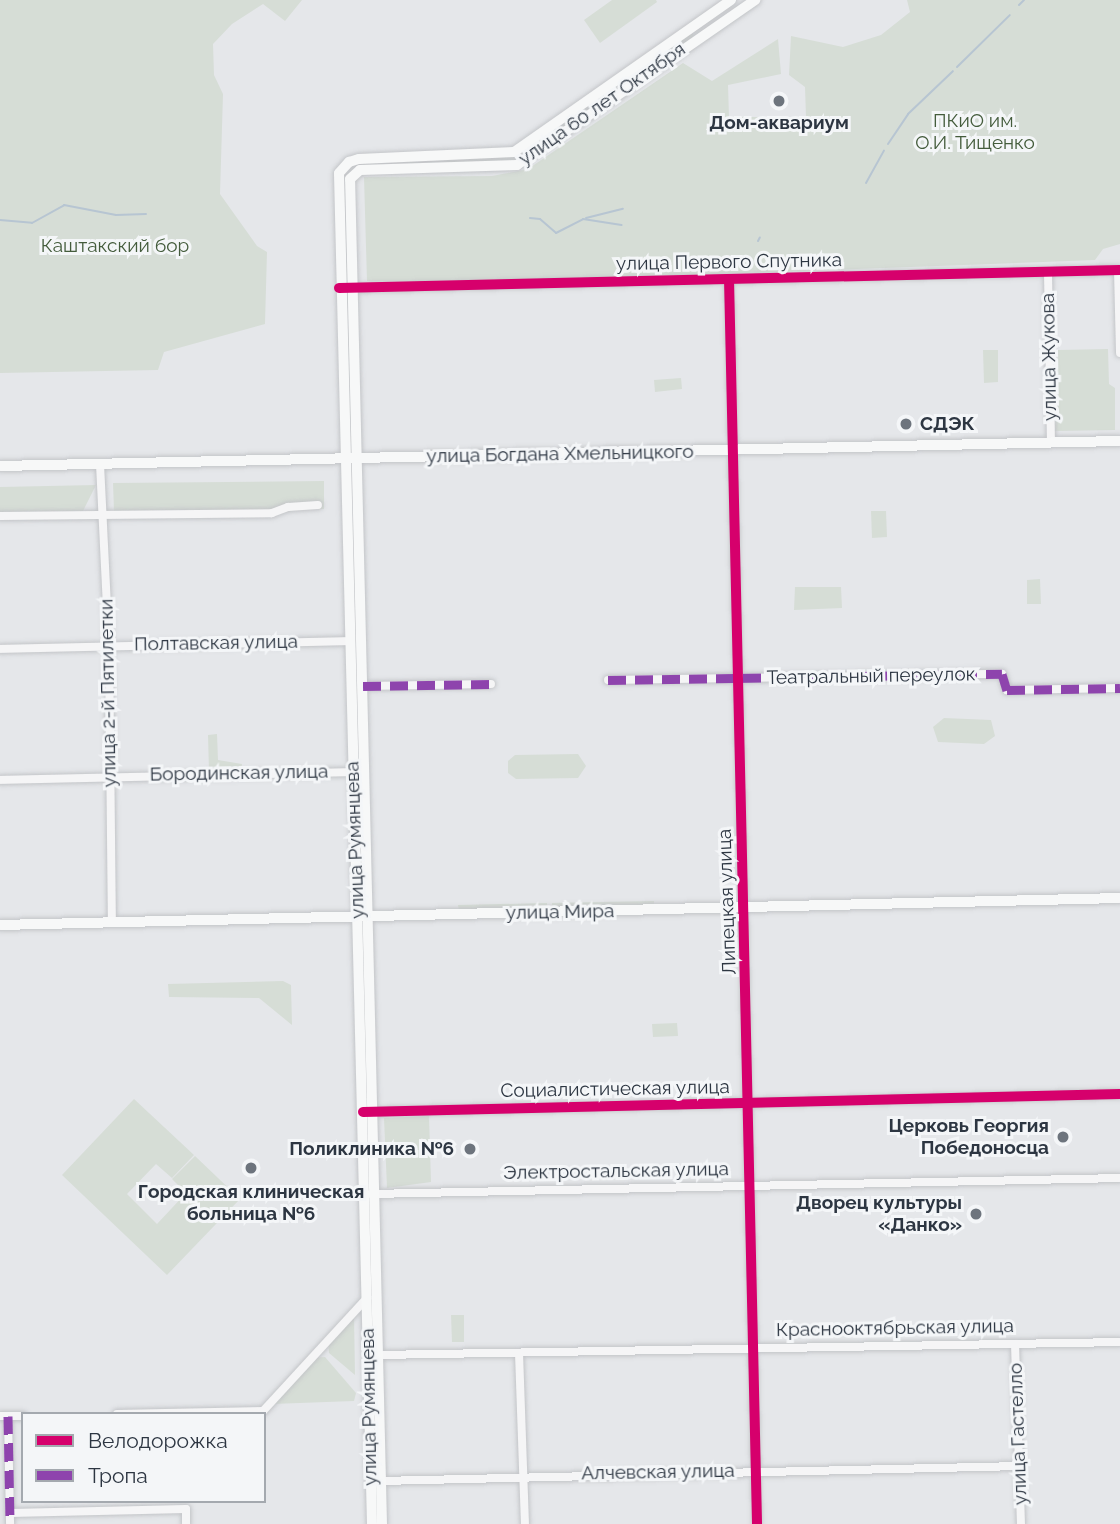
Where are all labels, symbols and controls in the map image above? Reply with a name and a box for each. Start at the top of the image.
street label: улица 60 лет Октября [514,38,690,170]
marker: Дом-аквариум [771,93,787,109]
park label: ПКиО им. О.И. Тищенко [915,110,1035,154]
place label: Дом-аквариум [709,112,849,134]
park label: Каштакский бор [41,235,189,257]
street label: улица Первого Спутника [616,249,842,275]
street label: улица Жукова [1036,293,1062,421]
place label: СДЭК [920,413,975,435]
marker: СДЭК [898,416,914,432]
street label: улица Богдана Хмельницкого [426,440,694,468]
street label: улица 2-й Пятилетки [95,599,121,787]
street label: Полтавская улица [134,630,298,656]
street label: Театральный переулок [766,663,976,689]
street label: Бородинская улица [149,760,329,786]
street label: улица Румянцева [341,761,369,919]
street label: Липецкая улица [713,828,741,976]
street label: улица Мира [505,900,615,924]
street label: Социалистическая улица [500,1076,730,1102]
place label: Церковь Георгия Победоносца [888,1115,1049,1159]
marker: Церковь Георгия Победоносца [1055,1129,1071,1145]
place label: Поликлиника №6 [289,1138,454,1160]
marker: Поликлиника №6 [460,1139,480,1159]
marker: Городская клиническая больница №6 [241,1158,261,1178]
street label: Электростальская улица [503,1158,729,1184]
place label: Городская клиническая больница №6 [138,1181,364,1225]
place label: Дворец культуры «Данко» [796,1192,962,1236]
marker: Дворец культуры «Данко» [968,1206,984,1222]
street label: Краснооктябрьская улица [776,1315,1014,1341]
street label: улица Румянцева [356,1328,382,1486]
street label: улица Гастелло [1004,1362,1032,1506]
legend [21,1412,266,1503]
text: Велодорожка [88,1428,228,1453]
street label: Алчевская улица [581,1459,735,1485]
text: Тропа [88,1463,148,1488]

